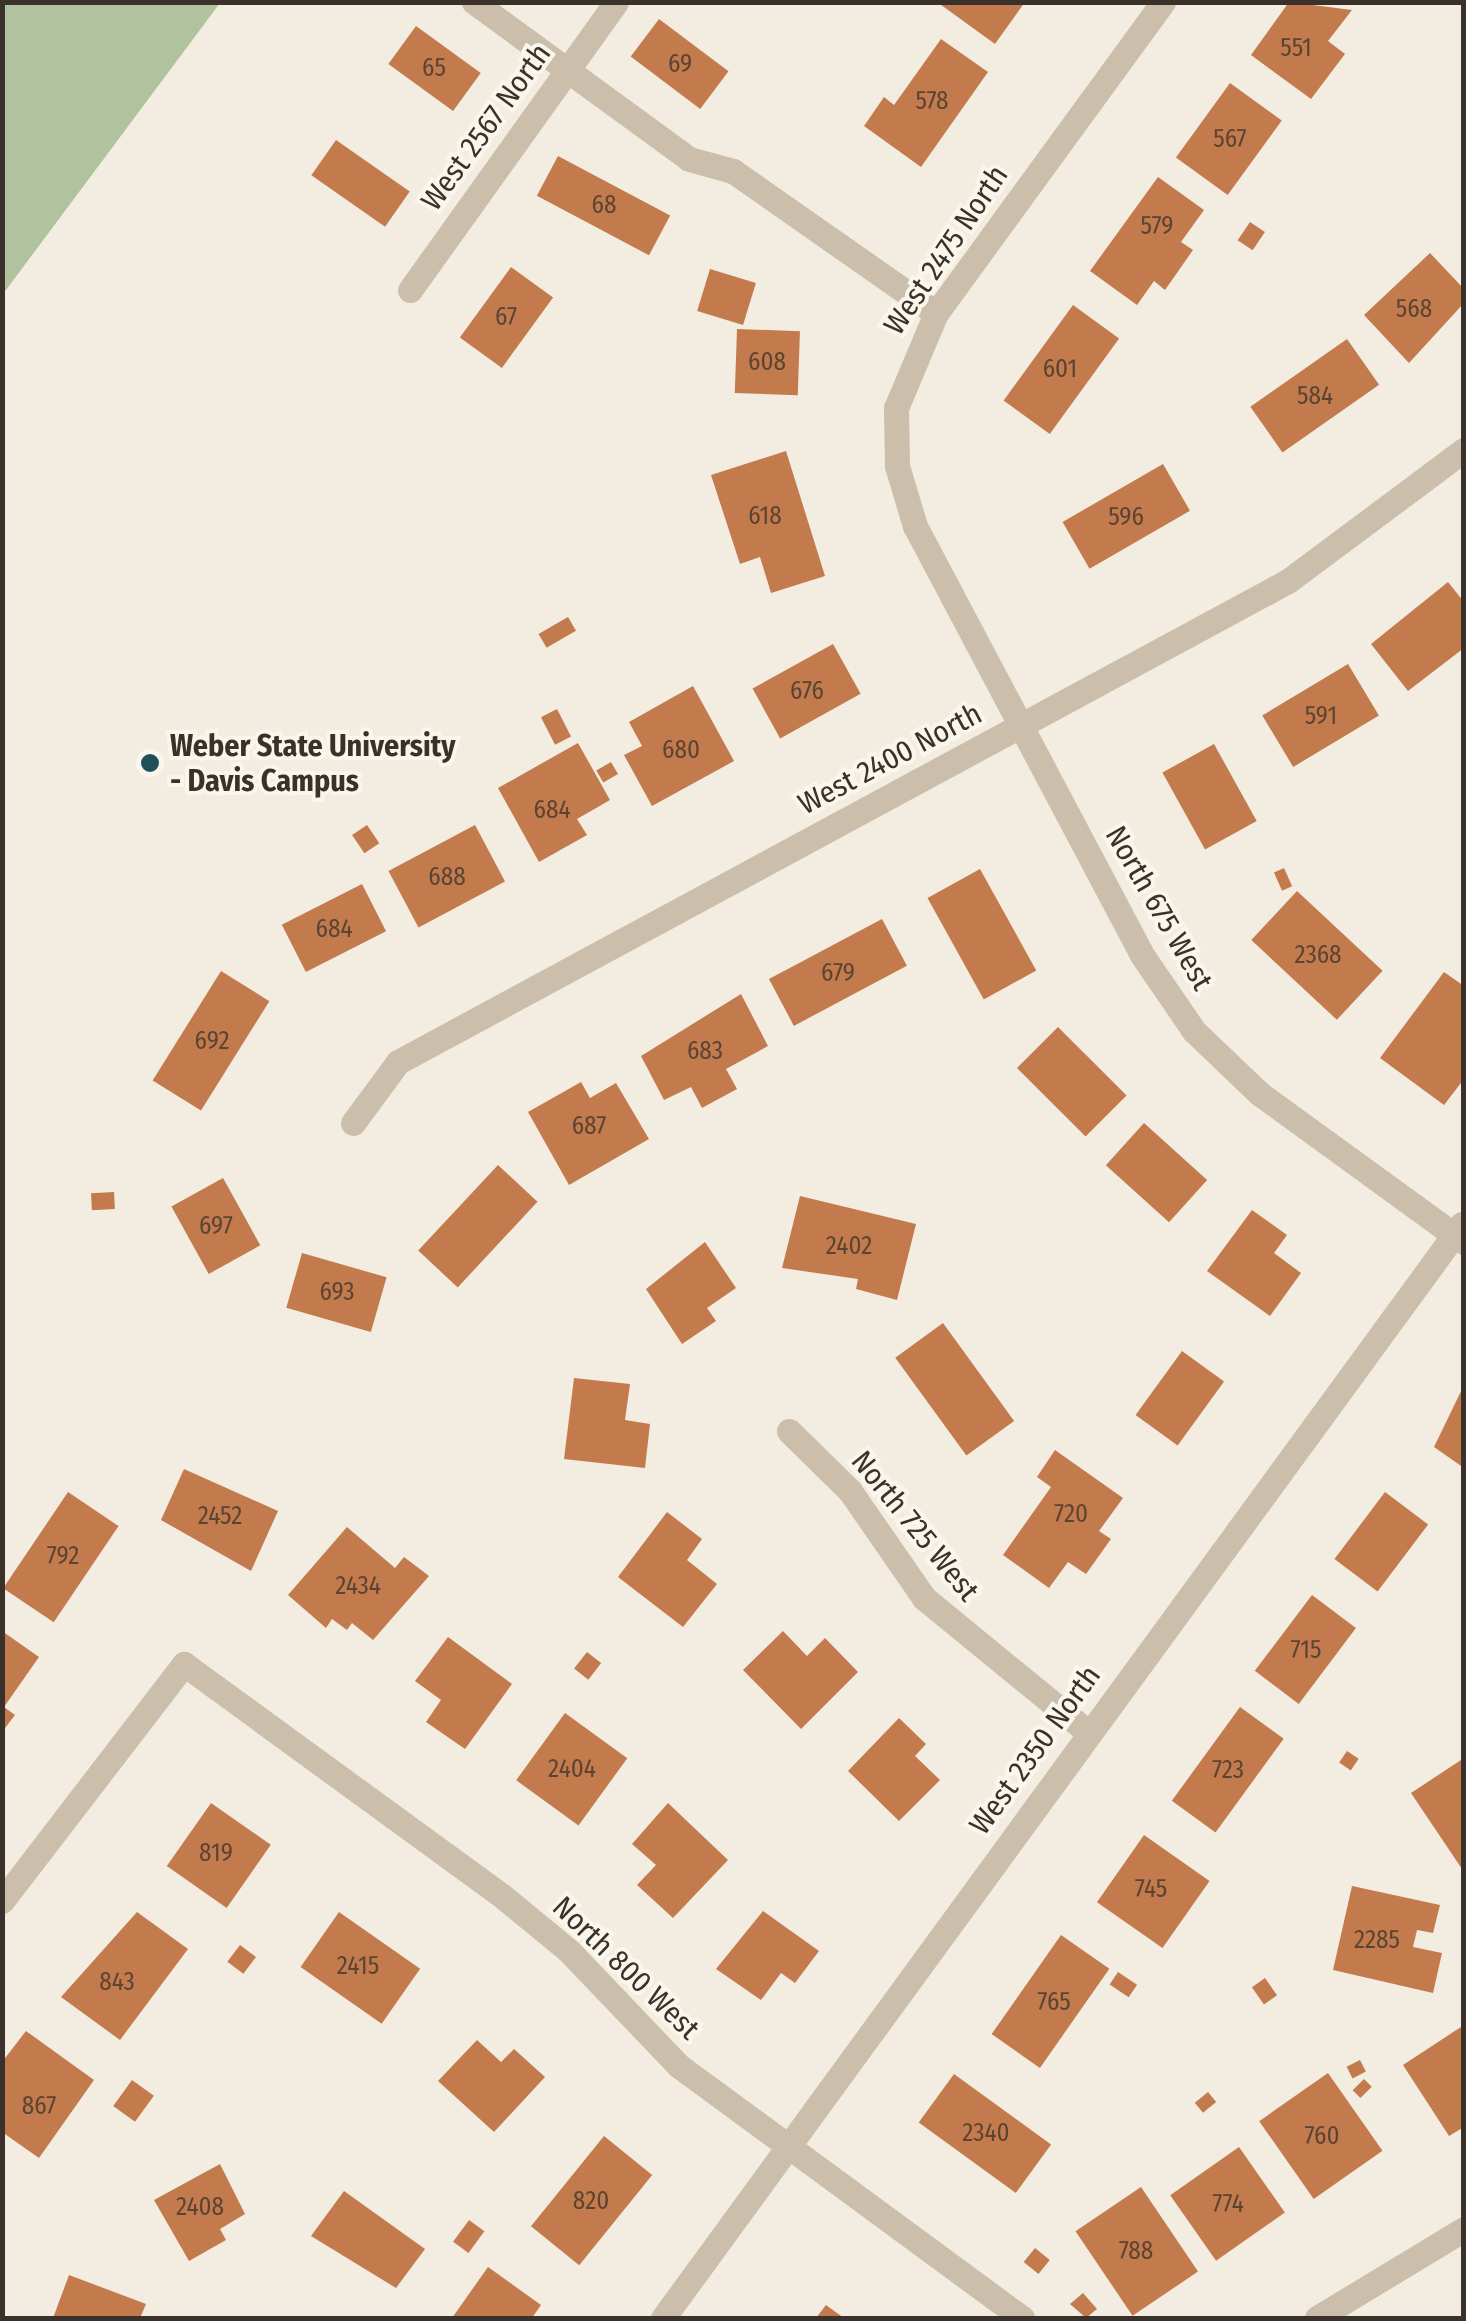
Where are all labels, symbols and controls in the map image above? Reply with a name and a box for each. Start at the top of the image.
house number: 551 [1280,33,1312,63]
street label: West 2567 North [413,37,559,217]
house number: 69 [668,49,692,79]
house number: 65 [422,53,446,83]
house number: 578 [915,86,949,116]
house number: 567 [1213,124,1247,154]
street label: West 2475 North [876,159,1016,341]
house number: 68 [592,190,616,220]
house number: 579 [1141,211,1173,241]
house number: 568 [1396,294,1432,324]
house number: 67 [495,302,517,332]
house number: 608 [748,347,786,377]
house number: 601 [1043,354,1077,384]
house number: 584 [1297,381,1333,411]
house number: 618 [748,501,782,531]
house number: 596 [1108,502,1144,532]
house number: 676 [790,676,824,706]
street label: West 2400 North [792,696,988,822]
house number: 591 [1305,701,1337,731]
place label: Weber State University - Davis Campus [170,728,456,798]
house number: 680 [662,735,700,765]
marker: Weber State University - Davis Campus [139,752,161,774]
house number: 684 [534,795,570,825]
street label: North 675 West [1098,820,1220,996]
house number: 688 [428,862,466,892]
house number: 684 [316,914,352,944]
house number: 2368 [1294,940,1342,970]
house number: 679 [821,958,855,988]
house number: 692 [195,1026,229,1056]
house number: 683 [687,1036,723,1066]
house number: 687 [572,1111,606,1141]
house number: 697 [199,1211,233,1241]
house number: 2402 [826,1231,872,1261]
house number: 693 [320,1277,354,1307]
street label: North 725 West [844,1444,986,1608]
house number: 720 [1054,1499,1088,1529]
house number: 2452 [198,1501,242,1531]
house number: 792 [47,1541,79,1571]
house number: 2434 [335,1571,381,1601]
house number: 715 [1290,1635,1322,1665]
street label: West 2350 North [962,1659,1108,1841]
house number: 2404 [548,1754,596,1784]
house number: 723 [1212,1755,1244,1785]
house number: 819 [199,1838,233,1868]
house number: 745 [1135,1874,1167,1904]
street label: North 800 West [545,1889,707,2047]
house number: 2285 [1354,1925,1400,1955]
house number: 2415 [337,1951,379,1981]
house number: 843 [99,1967,135,1997]
house number: 765 [1037,1987,1071,2017]
house number: 867 [22,2091,56,2121]
house number: 2340 [962,2118,1010,2148]
house number: 760 [1305,2121,1339,2151]
house number: 820 [573,2186,609,2216]
house number: 774 [1212,2189,1244,2219]
house number: 2408 [176,2192,224,2222]
house number: 788 [1119,2236,1153,2266]

